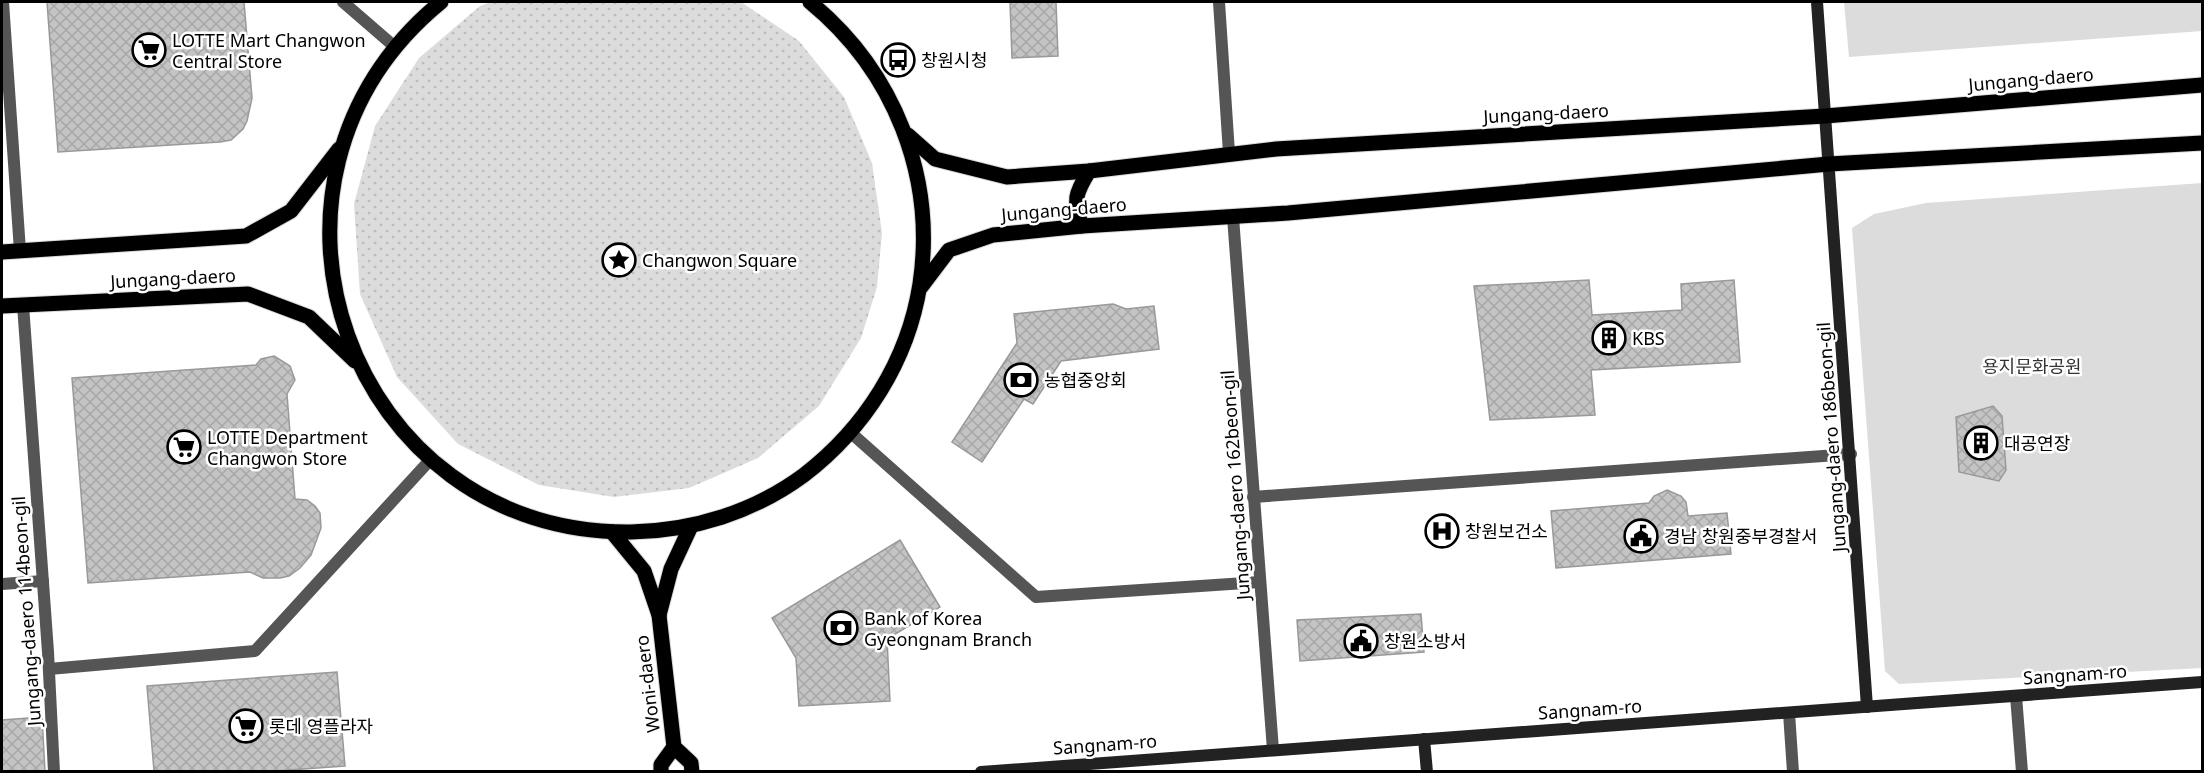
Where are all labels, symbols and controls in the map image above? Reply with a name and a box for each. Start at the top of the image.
place label: LOTTE Mart Changwon Central Store [172,28,366,73]
supermarket icon: LOTTE Mart Changwon Central Store [131,32,167,68]
bus stop icon: 창원시청 [880,42,916,78]
place label: 창원시청 [921,48,987,72]
street label: Jungang-daero [1965,62,2095,97]
street label: Jungang-daero [1481,98,1609,128]
street label: Jungang-daero [998,192,1128,227]
place icon: Changwon Square [601,242,637,278]
place label: Changwon Square [642,248,797,272]
street label: Jungang-daero [108,263,236,293]
building icon: KBS [1591,320,1627,356]
street label: Jungang-daero 186beon-gil [1811,321,1851,555]
place label: KBS [1632,326,1665,350]
park label: 용지문화공원 [1982,354,2082,378]
bank icon: 농협중앙회 [1003,362,1039,398]
place label: 농협중앙회 [1044,368,1127,392]
street label: Jungang-daero 162beon-gil [1215,369,1255,603]
place label: LOTTE Department Changwon Store [207,425,368,470]
building icon: 대공연장 [1963,425,1999,461]
supermarket icon: LOTTE Department Changwon Store [166,429,202,465]
place label: 대공연장 [2004,431,2070,455]
street label: Jungang-daero 114beon-gil [6,495,46,729]
hospital icon: 창원보건소 [1424,513,1460,549]
public building icon: 경남 창원중부경찰서 [1623,518,1659,554]
place label: 창원보건소 [1465,519,1548,543]
place label: 경남 창원중부경찰서 [1664,524,1818,548]
place label: Bank of Korea Gyeongnam Branch [864,606,1032,651]
bank icon: Bank of Korea Gyeongnam Branch [823,610,859,646]
public building icon: 창원소방서 [1343,623,1379,659]
place label: 창원소방서 [1384,629,1467,653]
street label: Woni-daero [629,634,665,734]
street label: Sangnam-ro [2022,658,2128,690]
street label: Sangnam-ro [1537,693,1643,725]
supermarket icon: 롯데 영플라자 [228,708,264,744]
place label: 롯데 영플라자 [269,714,373,738]
street label: Sangnam-ro [1052,728,1158,760]

